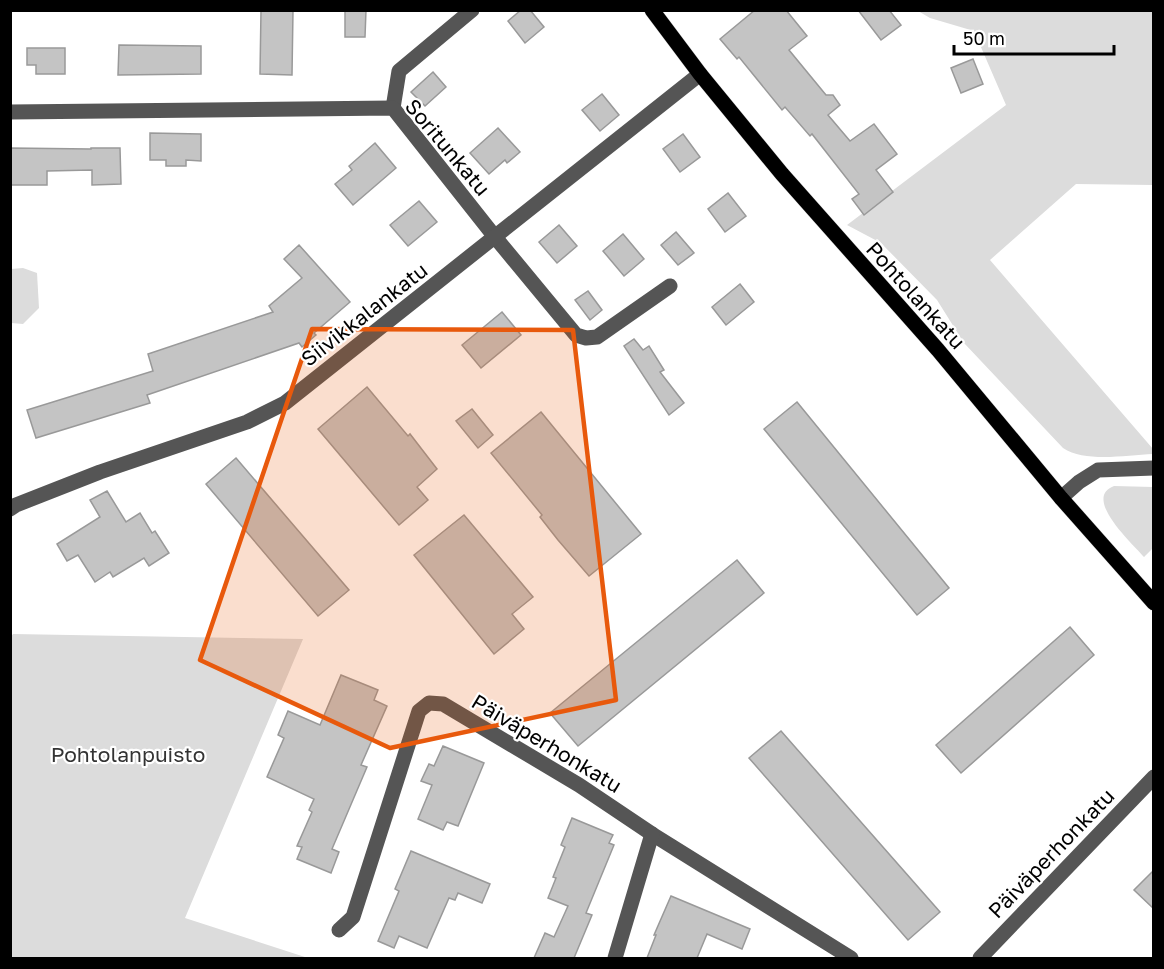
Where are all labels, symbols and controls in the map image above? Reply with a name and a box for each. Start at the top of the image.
scale bar [954,18,1114,56]
text: 50 m [963,27,1005,49]
street label: Soritunkatu [400,93,496,201]
street label: Pohtolankatu [861,236,971,354]
street label: Siivikkalankatu [296,257,432,371]
street label: Päiväperhonkatu [467,688,627,798]
park label: Pohtolanpuisto [51,741,205,767]
street label: Päiväperhonkatu [982,783,1120,923]

